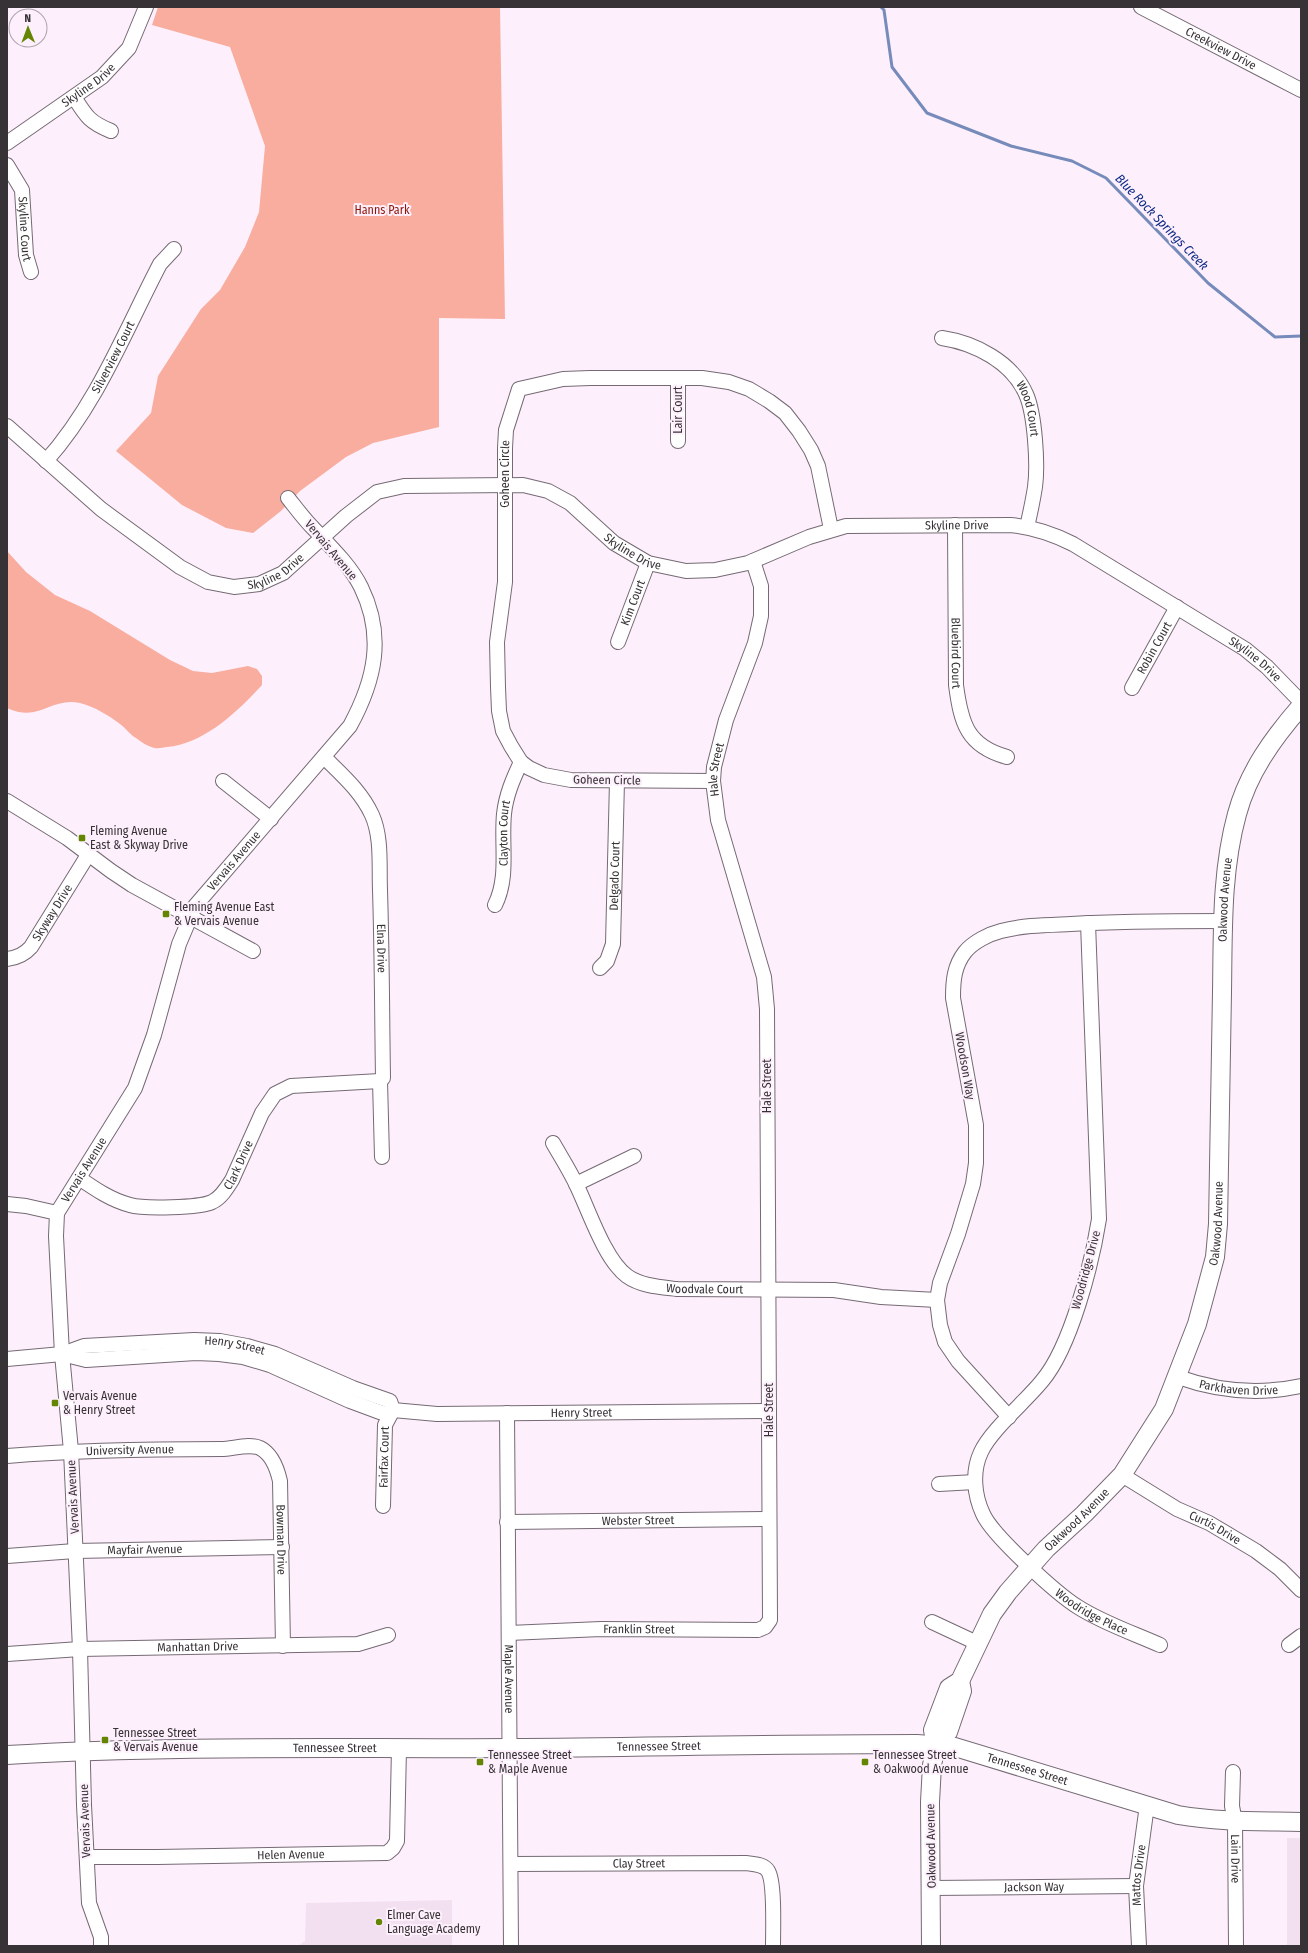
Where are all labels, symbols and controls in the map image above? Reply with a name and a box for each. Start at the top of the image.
north arrow [8,8,48,48]
text: N [24,12,31,25]
street label: Creekview Drive [1183,24,1259,73]
street label: Skyline Drive [59,60,118,110]
water label: Blue Rock Springs Creek [1112,171,1212,273]
street label: Skyline Court [15,196,34,263]
park label: Hanns Park [354,203,410,217]
street label: Silverview Court [89,319,138,396]
street label: Wood Court [1013,378,1042,437]
street label: Lair Court [671,386,685,434]
street label: Goheen Circle [498,440,512,508]
street label: Vervais Avenue [302,517,360,583]
street label: Skyline Drive [925,518,989,533]
street label: Skyline Drive [601,530,662,573]
street label: Skyline Drive [247,551,307,592]
street label: Kim Court [618,578,648,628]
street label: Bluebird Court [949,617,963,690]
street label: Robin Court [1134,619,1175,676]
street label: Skyline Drive [1226,634,1284,684]
street label: Hale Street [706,741,727,797]
street label: Goheen Circle [573,772,641,788]
street label: Clayton Court [496,799,513,866]
place label: Fleming Avenue East & Skyway Drive [90,824,188,852]
street label: Vervais Avenue [204,828,263,893]
marker: Fleming Avenue East & Skyway Drive [77,833,87,843]
street label: Delgado Court [607,841,623,911]
street label: Oakwood Avenue [1216,856,1235,942]
street label: Skyway Drive [30,882,75,943]
place label: Fleming Avenue East & Vervais Avenue [174,900,274,928]
marker: Fleming Avenue East & Vervais Avenue [161,909,171,919]
street label: Elna Drive [374,924,389,973]
street label: Woodson Way [952,1031,978,1101]
street label: Hale Street [760,1059,774,1113]
street label: Vervais Avenue [58,1135,110,1205]
street label: Clark Drive [221,1138,256,1192]
street label: Oakwood Avenue [1206,1181,1226,1267]
street label: Woodridge Drive [1069,1229,1103,1311]
street label: Woodvale Court [665,1281,743,1296]
street label: Henry Street [204,1333,267,1358]
street label: Parkhaven Drive [1198,1377,1279,1398]
street label: Hale Street [762,1383,776,1437]
place label: Vervais Avenue & Henry Street [63,1389,137,1417]
marker: Vervais Avenue & Henry Street [50,1398,60,1408]
street label: Henry Street [551,1405,612,1420]
street label: Fairfax Court [376,1426,392,1488]
street label: University Avenue [86,1442,174,1458]
street label: Vervais Avenue [64,1460,82,1534]
street label: Oakwood Avenue [1041,1485,1112,1554]
street label: Bowman Drive [273,1504,289,1575]
street label: Curtis Drive [1187,1508,1243,1547]
street label: Webster Street [602,1513,674,1528]
street label: Mayfair Avenue [107,1542,183,1557]
street label: Woodridge Place [1052,1586,1130,1638]
street label: Franklin Street [603,1622,675,1636]
street label: Manhattan Drive [157,1639,239,1655]
street label: Maple Avenue [502,1645,516,1714]
place label: Tennessee Street & Vervais Avenue [113,1726,198,1754]
marker: Tennessee Street & Vervais Avenue [100,1735,110,1745]
street label: Tennessee Street [617,1739,701,1754]
street label: Tennessee Street [293,1741,377,1755]
place label: Tennessee Street & Maple Avenue [488,1748,572,1776]
place label: Tennessee Street & Oakwood Avenue [873,1748,969,1776]
street label: Tennessee Street [985,1750,1070,1788]
marker: Tennessee Street & Maple Avenue [475,1757,485,1767]
marker: Tennessee Street & Oakwood Avenue [860,1757,870,1767]
street label: Vervais Avenue [77,1784,93,1858]
street label: Oakwood Avenue [923,1803,939,1888]
street label: Lain Drive [1228,1834,1242,1883]
street label: Mattos Drive [1129,1844,1149,1906]
street label: Helen Avenue [257,1847,325,1862]
street label: Clay Street [613,1856,665,1871]
street label: Jackson Way [1004,1880,1065,1894]
place label: Elmer Cave Language Academy [387,1908,481,1936]
marker: Elmer Cave Language Academy [374,1917,384,1927]

